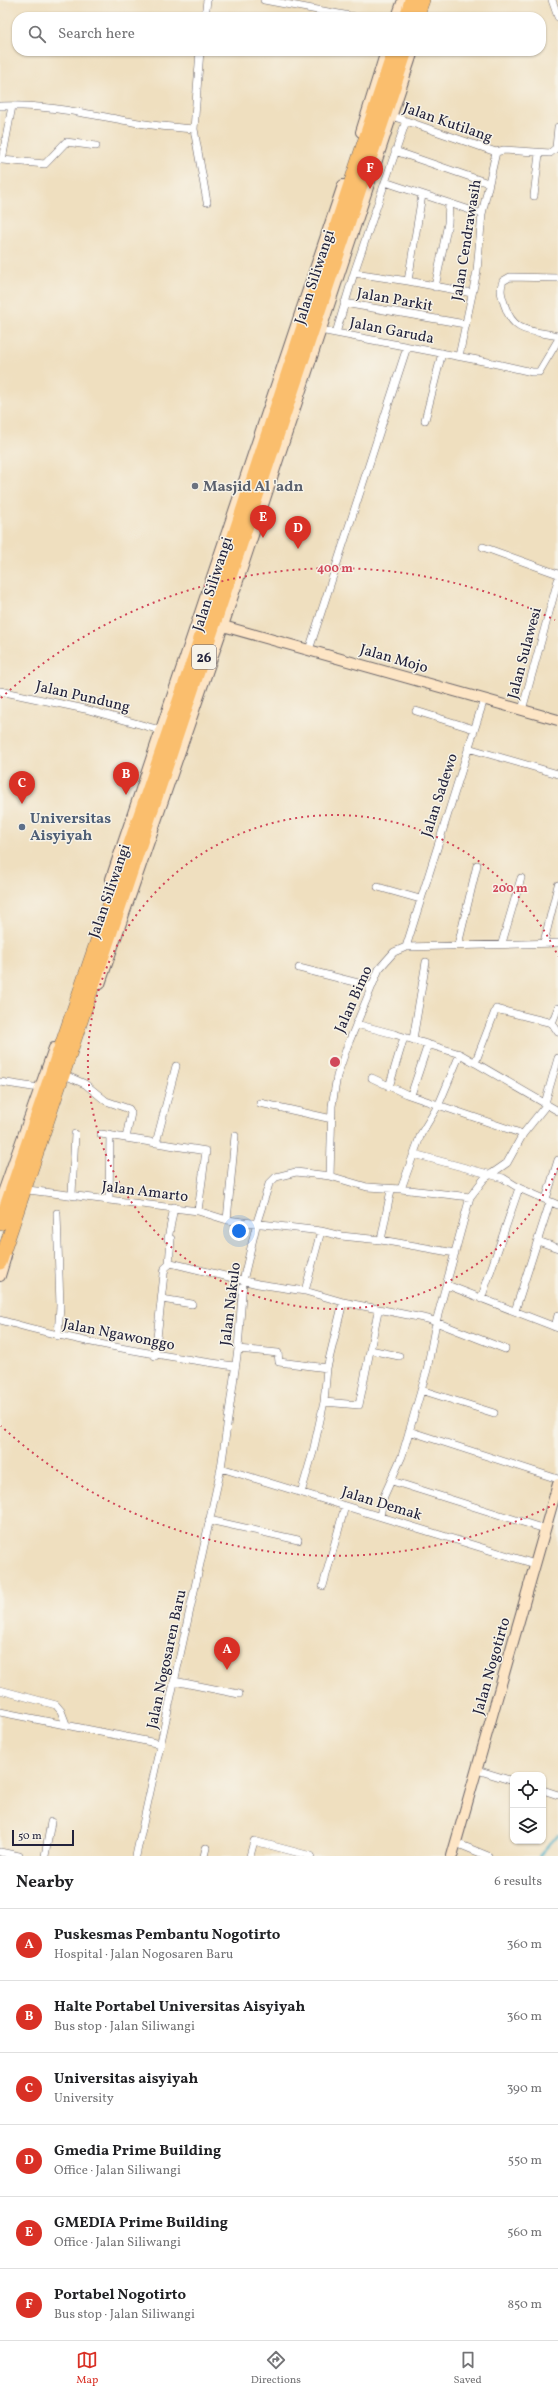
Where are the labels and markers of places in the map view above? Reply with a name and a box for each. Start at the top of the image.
pin: F [357,156,383,189]
place label: Masjid Al 'adn [203,477,303,498]
marker: Masjid Al 'adn [190,481,200,491]
pin: E [250,505,276,538]
pin: D [285,516,311,549]
pin: B [113,762,139,795]
pin: C [9,771,35,804]
place label: Universitas Aisyiyah [30,809,111,847]
marker: Universitas Aisyiyah [17,822,27,832]
centre of rings [328,1055,342,1069]
pin: A [214,1637,240,1670]

